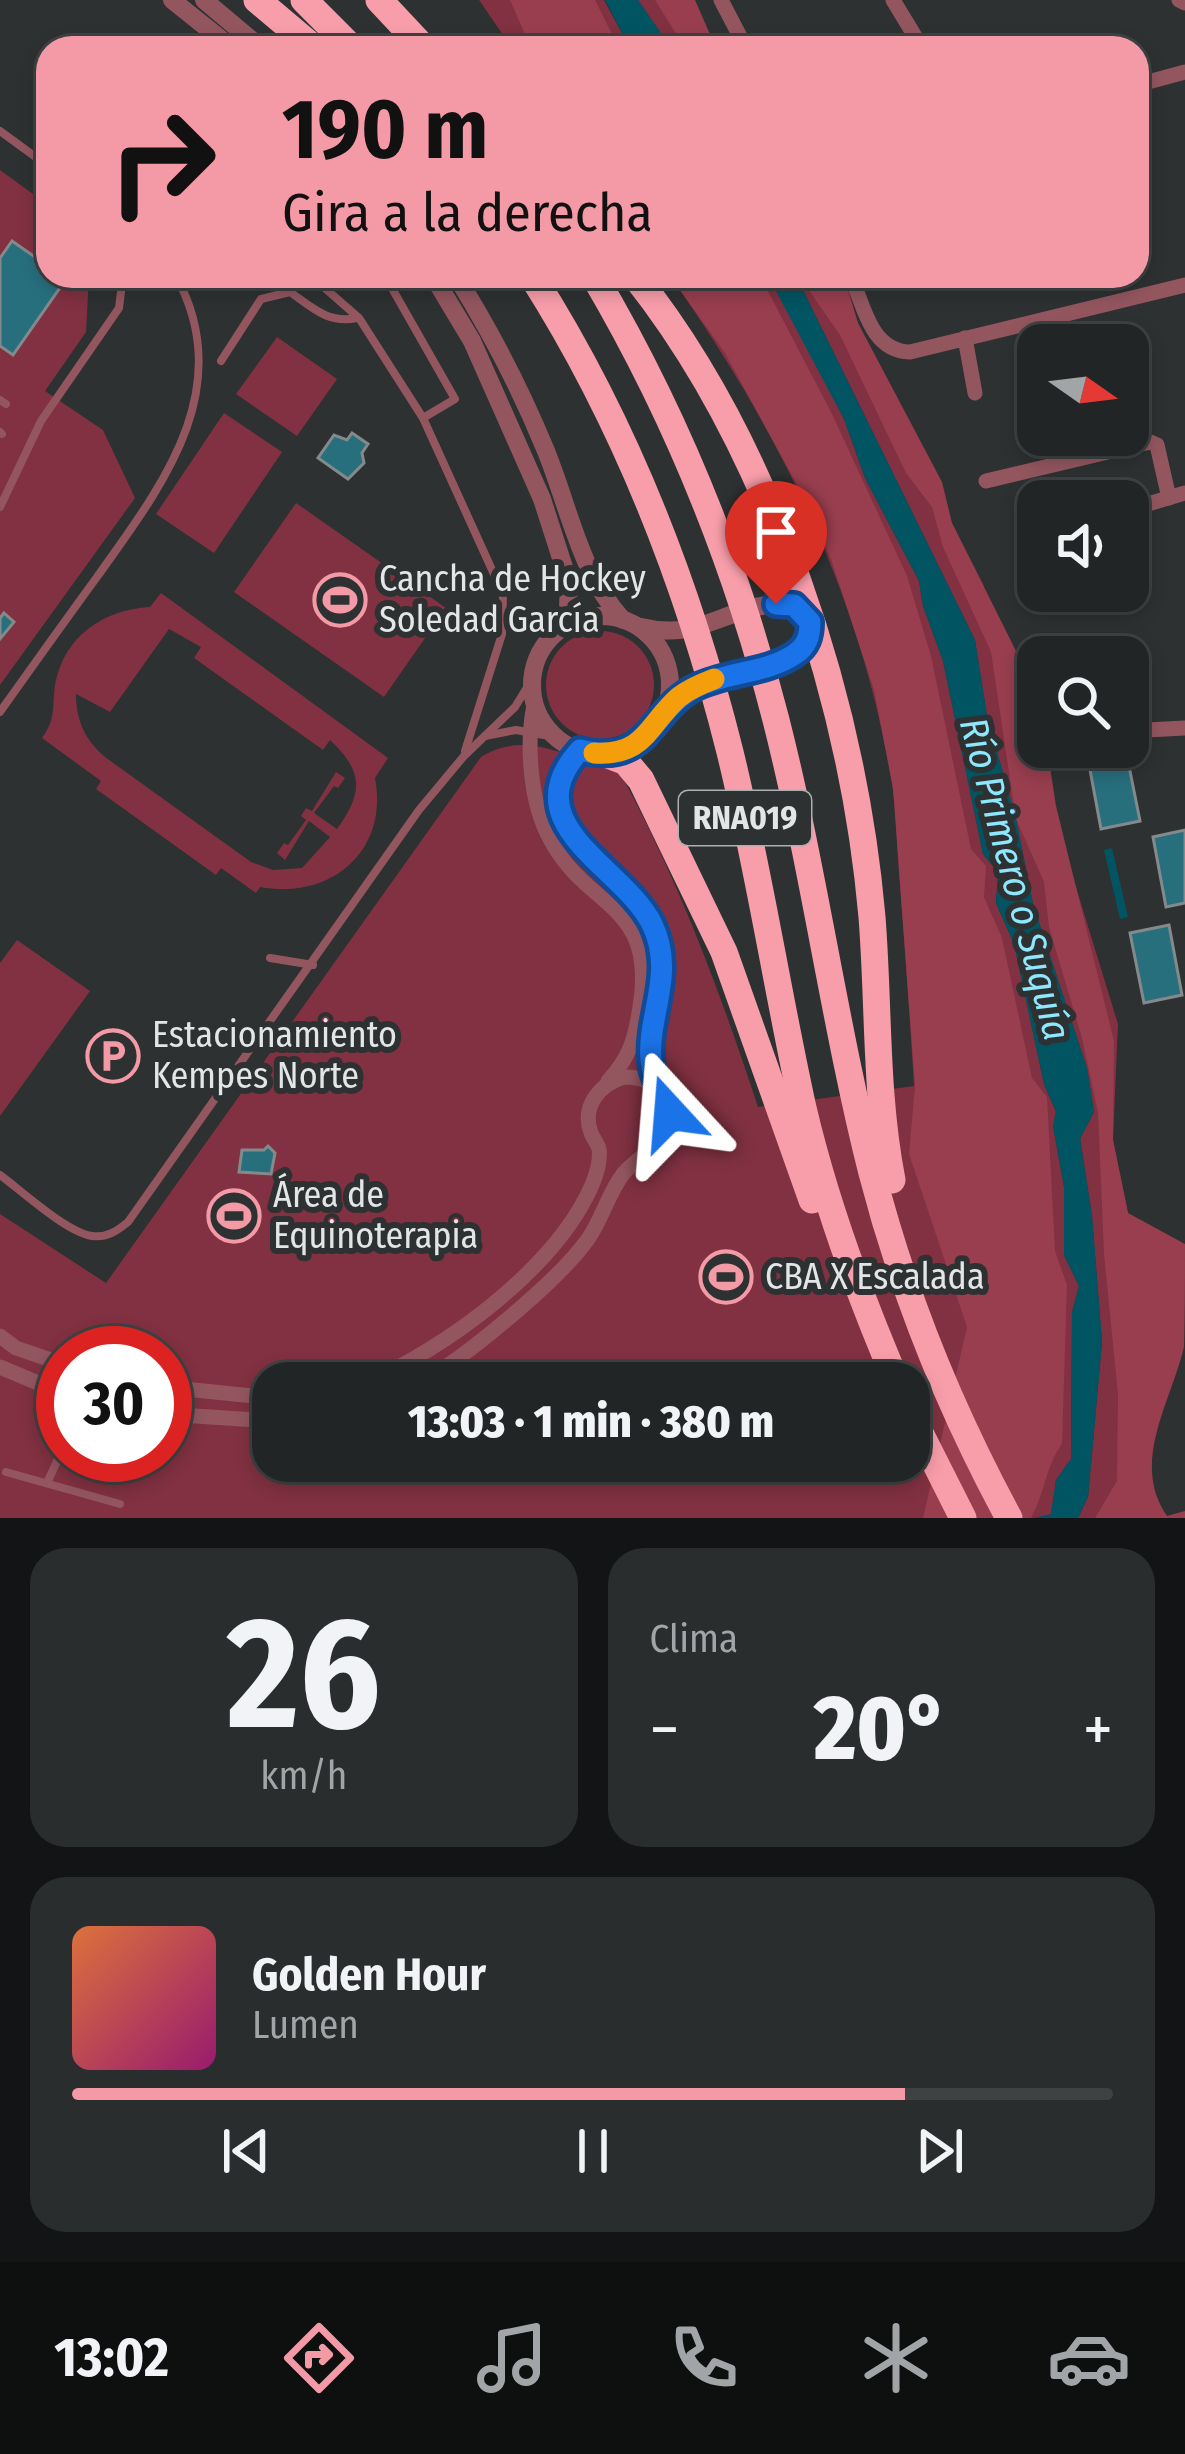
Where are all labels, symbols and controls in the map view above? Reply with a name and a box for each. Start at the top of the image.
text: 190 m [282,79,488,180]
icon: right [84,84,240,240]
text: Gira a la derecha [282,181,653,245]
north arrow [1017,324,1149,456]
map controls [1017,324,1149,768]
button: sound [1017,480,1149,612]
pin [725,481,827,604]
icon: arrive [743,499,809,565]
place label: Cancha de Hockey Soledad García [379,557,646,642]
sports icon: Cancha de Hockey Soledad García [312,572,368,628]
button: search [1017,636,1149,768]
water label: Río Primero o Suquía [950,713,1080,1045]
road number: RNA019 [679,791,811,845]
place label: Estacionamiento Kempes Norte [152,1013,397,1098]
parking icon: Estacionamiento Kempes Norte [85,1028,141,1084]
position arrow [607,1050,733,1176]
place label: Área de Equinoterapia [273,1172,478,1258]
sports icon: Área de Equinoterapia [206,1188,262,1244]
sports icon: CBA X Escalada [698,1249,754,1305]
place label: CBA X Escalada [765,1255,985,1299]
speed limit sign: 30 [36,1326,192,1482]
text: 13:03 · 1 min · 380 m [408,1395,774,1449]
text: 26 [227,1581,381,1768]
text: Clima [650,1616,738,1662]
text: 20° [814,1675,948,1783]
text: − [650,1690,679,1769]
text: + [1083,1690,1113,1769]
text: km/h [260,1753,347,1799]
text: Golden Hour [252,1948,486,2002]
text: Lumen [252,2002,359,2048]
icon: previous [213,2118,279,2184]
icon: pause [560,2118,626,2184]
icon: next [907,2118,973,2184]
icon: directions [277,2316,361,2400]
icon: music [470,2316,554,2400]
icon: phone [662,2316,746,2400]
icon: climate [854,2316,938,2400]
icon: car [1047,2316,1131,2400]
text: 13:02 [54,2326,169,2390]

